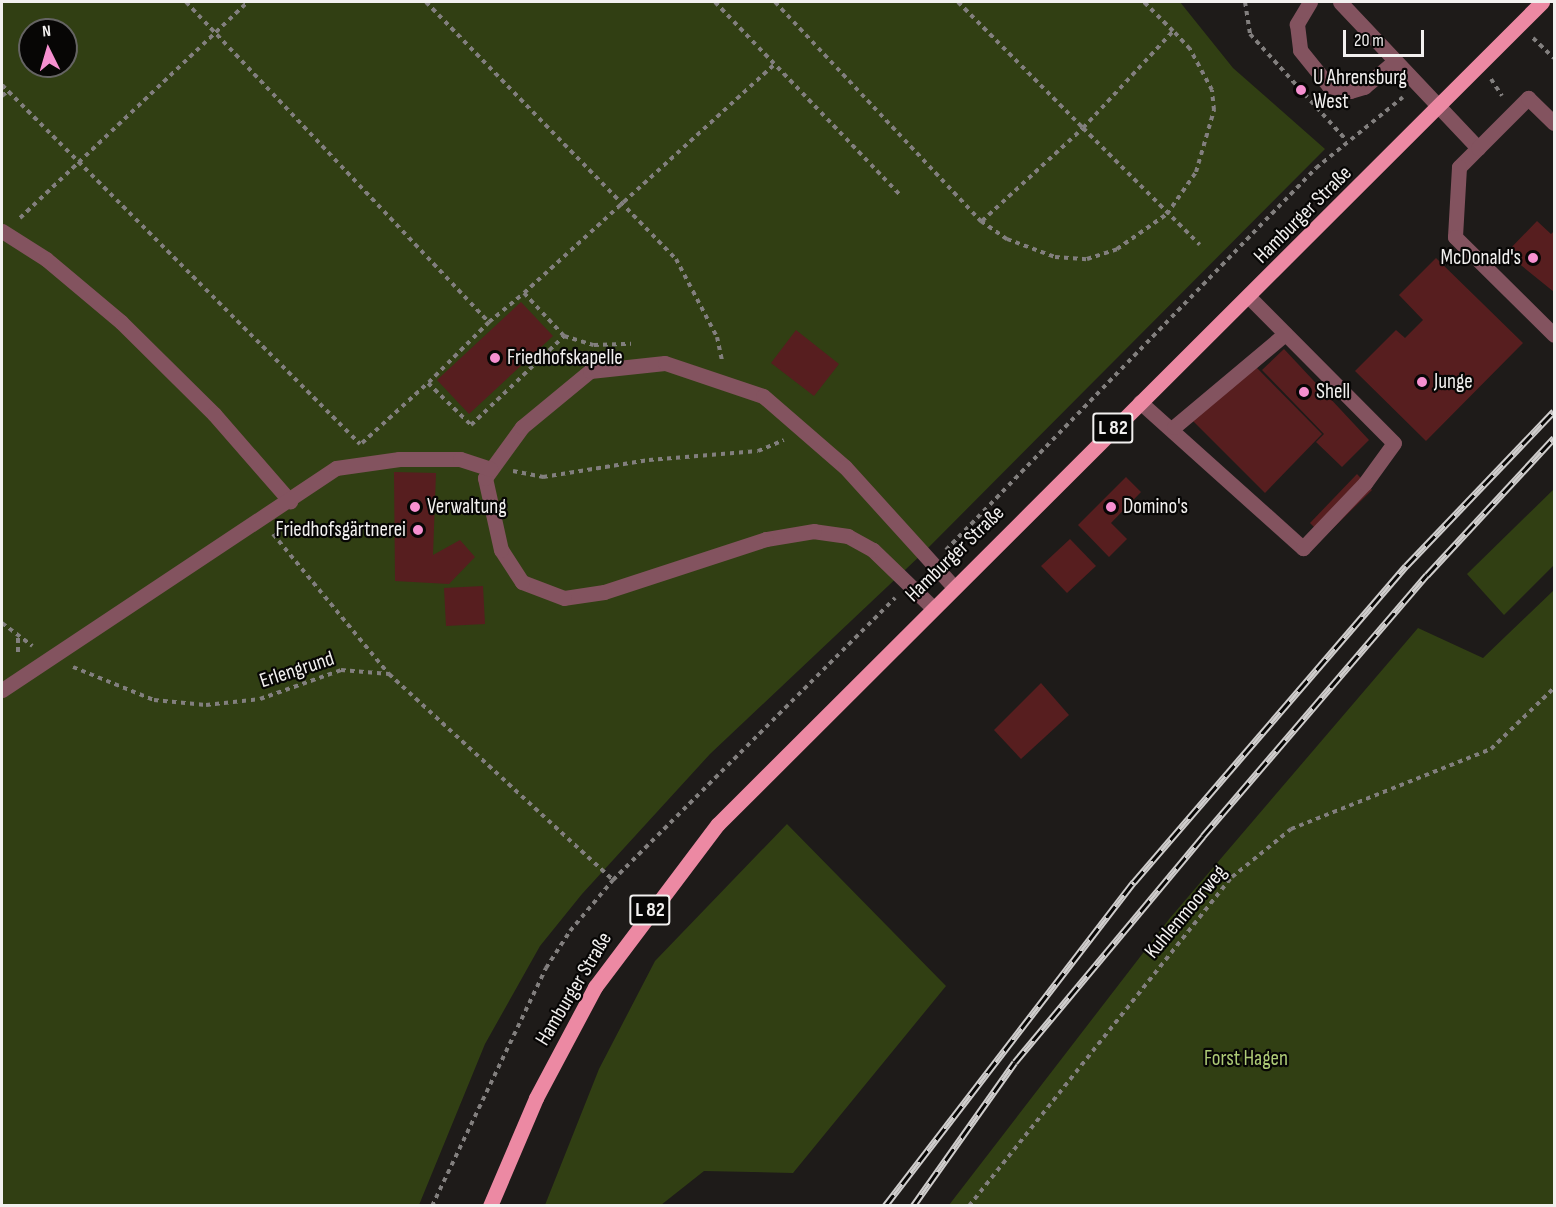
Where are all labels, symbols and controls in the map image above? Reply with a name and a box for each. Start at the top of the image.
north arrow [18,18,78,78]
scale bar [1346,18,1427,56]
text: N [41,22,52,41]
text: 20 m [1354,30,1384,51]
place label: U Ahrensburg West [1313,65,1407,115]
marker: U Ahrensburg West [1294,83,1308,97]
street label: Hamburger Straße [1249,161,1357,269]
place label: McDonald's [1441,245,1521,271]
marker: McDonald's [1526,251,1540,265]
place label: Friedhofskapelle [507,345,623,371]
marker: Friedhofskapelle [488,351,502,365]
place label: Junge [1434,369,1473,395]
marker: Junge [1415,375,1429,389]
place label: Shell [1316,379,1350,405]
marker: Shell [1297,385,1311,399]
road number: L 82 [1092,411,1134,445]
place label: Verwaltung [427,494,507,520]
place label: Domino's [1123,494,1188,520]
marker: Verwaltung [408,500,422,514]
marker: Domino's [1104,500,1118,514]
street label: Hamburger Straße [900,501,1010,607]
place label: Friedhofsgärtnerei [275,517,406,543]
marker: Friedhofsgärtnerei [411,523,425,537]
street label: Erlengrund [257,646,337,694]
street label: Kuhlenmoorweg [1140,860,1232,964]
road number: L 82 [629,893,671,927]
street label: Hamburger Straße [530,928,618,1050]
park label: Forst Hagen [1204,1046,1288,1072]

